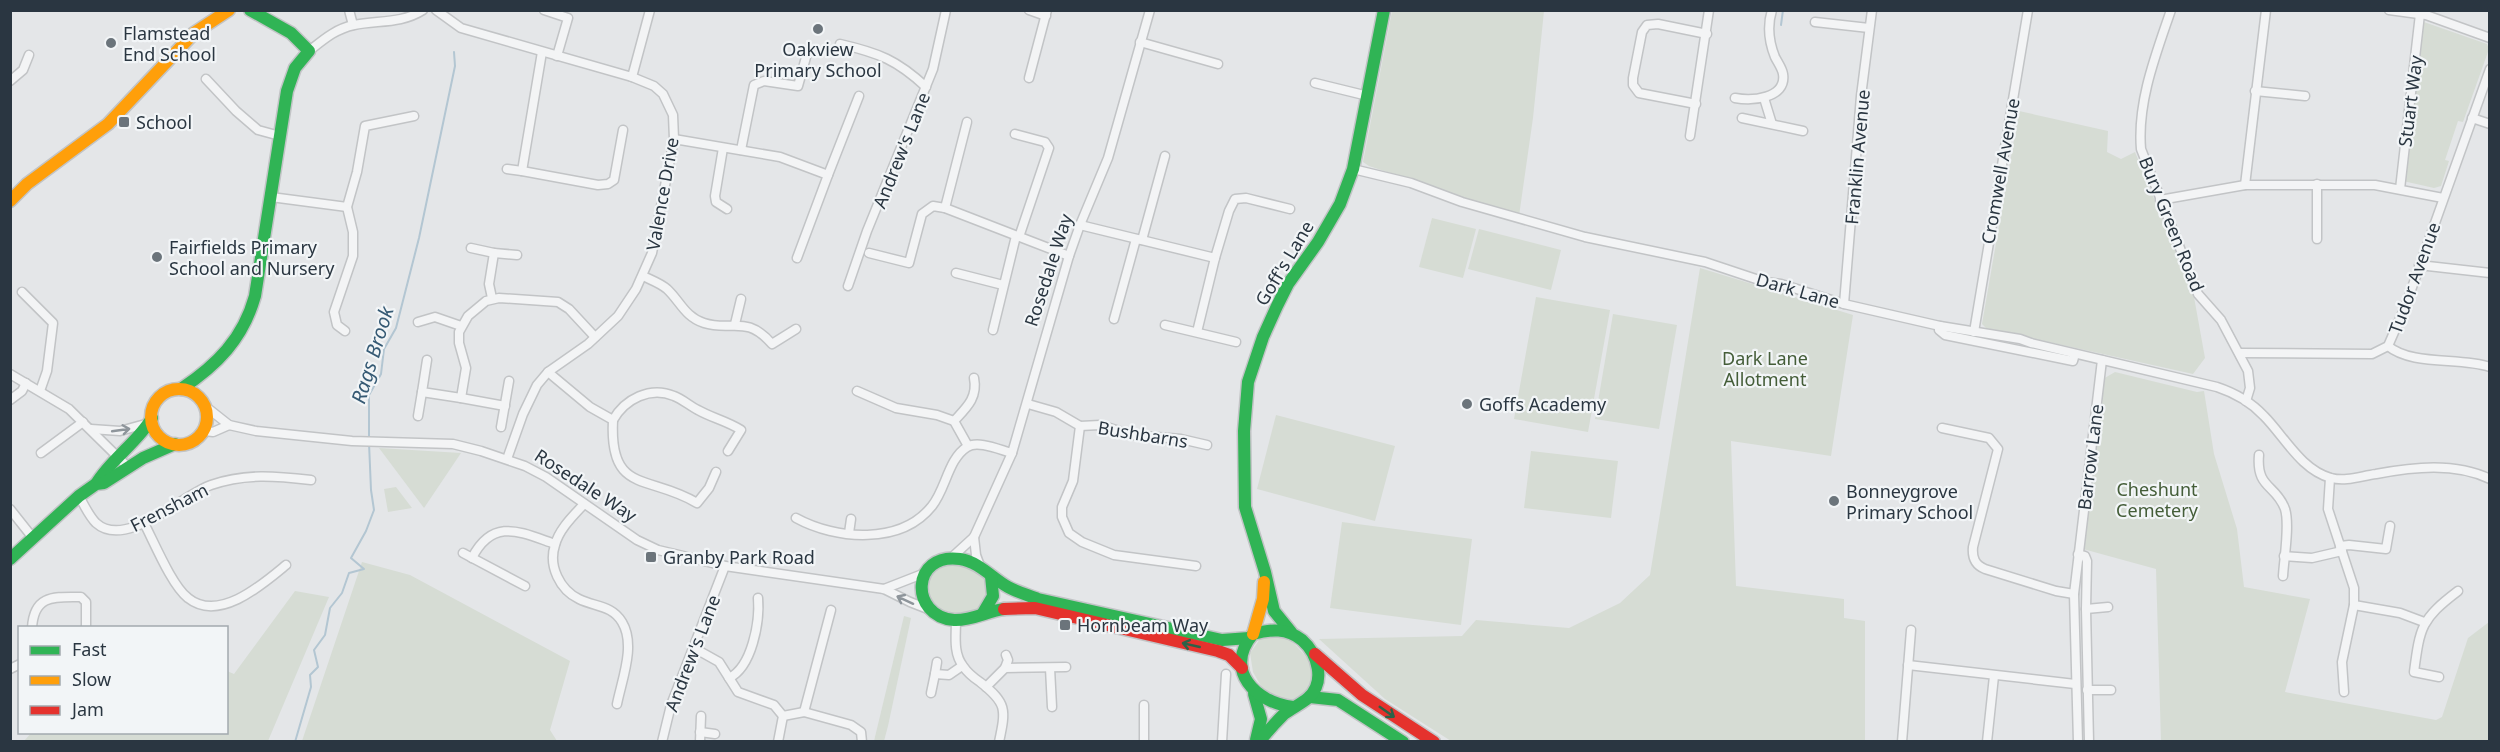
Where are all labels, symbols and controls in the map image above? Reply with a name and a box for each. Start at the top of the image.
place label: Flamstead End School [123,21,216,66]
marker: Oakview Primary School [811,22,825,36]
marker: Flamstead End School [104,36,118,50]
place label: Oakview Primary School [754,37,882,82]
street label: Stuart Way [2392,53,2428,148]
street label: Andrew's Lane [867,88,935,212]
street label: Franklin Avenue [1839,88,1875,226]
street label: Cromwell Avenue [1975,96,2025,246]
place label: School [136,110,192,134]
marker: School [117,115,131,129]
street label: Valence Drive [640,136,684,252]
street label: Bury Green Road [2134,153,2210,295]
street label: Rosedale Way [1018,210,1078,329]
street label: Goff's Lane [1249,216,1319,310]
street label: Tudor Avenue [2383,219,2445,337]
place label: Fairfields Primary School and Nursery [169,235,335,280]
marker: Fairfields Primary School and Nursery [150,250,164,264]
street label: Dark Lane [1753,267,1843,313]
water label: Rags Brook [344,302,400,407]
park label: Dark Lane Allotment [1722,346,1808,391]
place label: Goffs Academy [1479,392,1607,416]
marker: Goffs Academy [1460,397,1474,411]
street label: Barrow Lane [2072,403,2108,511]
street label: Bushbarns [1096,415,1190,453]
one-way arrow [110,424,130,435]
street label: Rosedale Way [530,443,642,527]
street label: Frensham [126,477,212,537]
park label: Cheshunt Cemetery [2116,477,2199,522]
place label: Bonneygrove Primary School [1846,479,1973,524]
marker: Bonneygrove Primary School [1827,494,1841,508]
place label: Granby Park Road [663,545,815,569]
marker: Granby Park Road [644,550,658,564]
street label: Andrew's Lane [659,591,725,715]
one-way arrow [897,594,915,605]
place label: Hornbeam Way [1077,613,1209,637]
marker: Hornbeam Way [1058,618,1072,632]
legend [18,626,228,734]
text: Fast [72,637,107,661]
one-way arrow [1181,638,1200,650]
text: Slow [72,667,111,691]
text: Jam [70,697,104,721]
one-way arrow [1379,706,1395,718]

